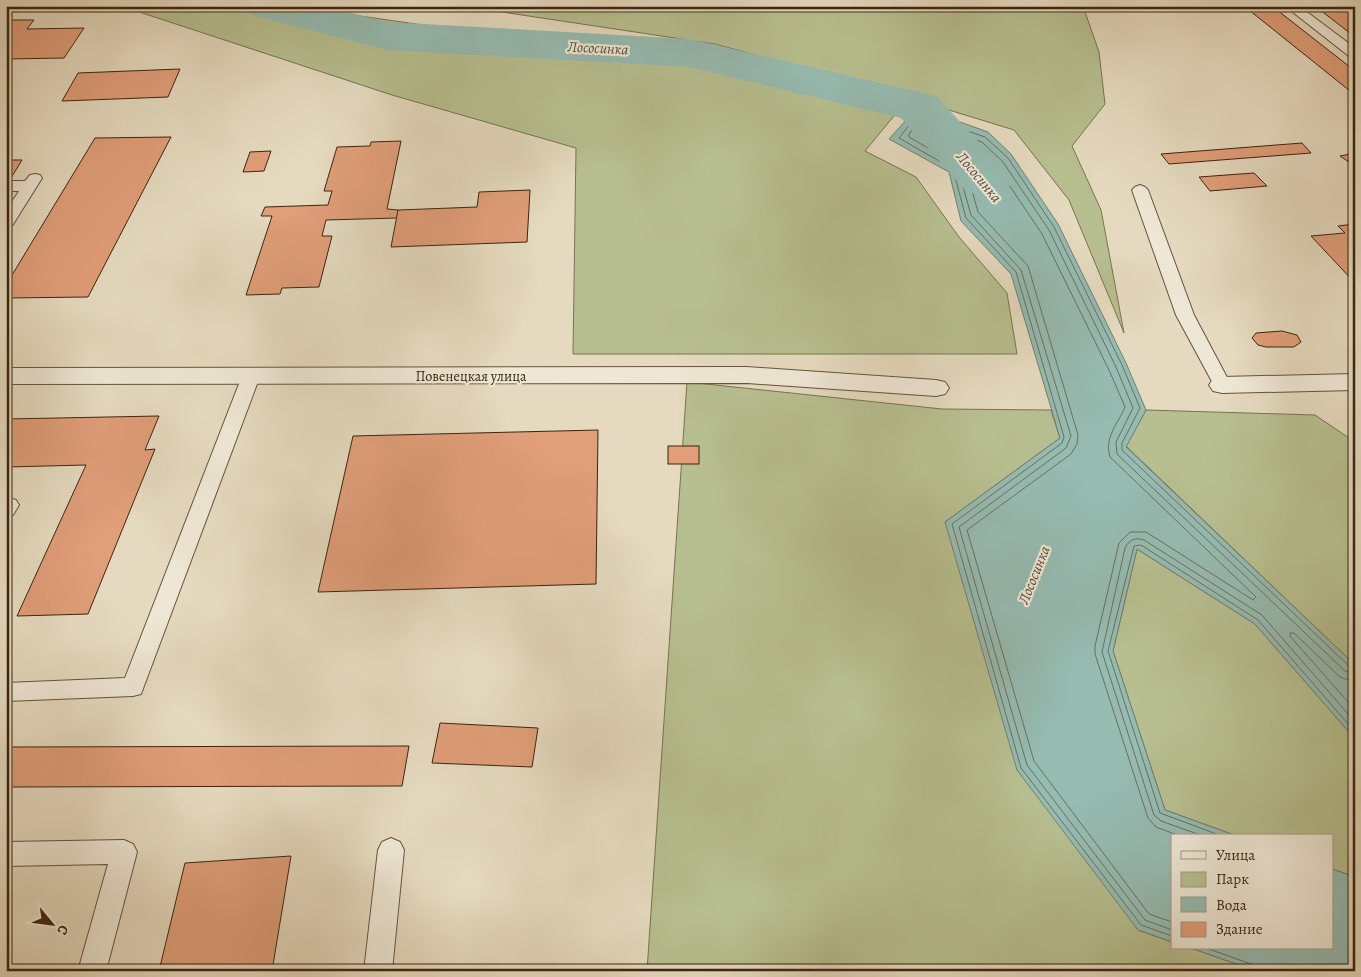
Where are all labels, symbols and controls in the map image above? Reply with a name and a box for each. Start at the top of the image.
water label: Лососинка [566,36,629,60]
water label: Лососинка [951,146,1006,207]
street label: Повенецкая улица [416,367,527,386]
water label: Лососинка [1013,543,1055,608]
legend [1171,834,1334,950]
text: Улица [1216,845,1255,865]
text: Парк [1216,869,1249,889]
text: Вода [1216,895,1247,915]
north arrow [28,900,78,950]
text: Здание [1216,919,1263,939]
text: С [52,922,73,939]

